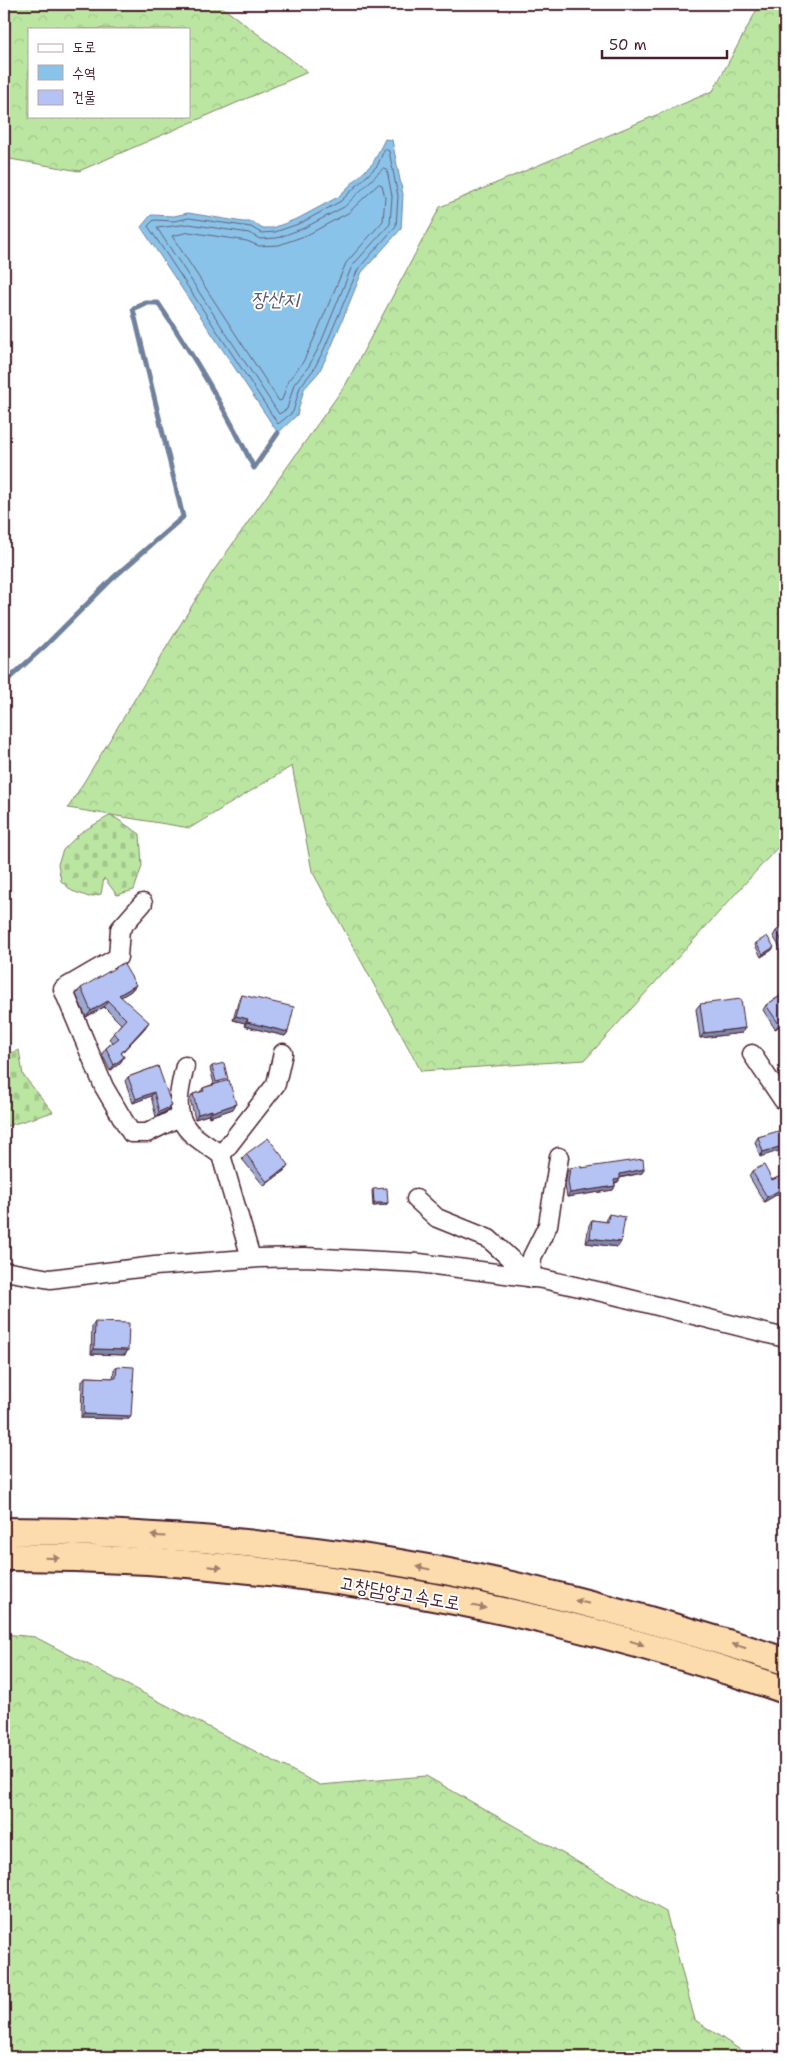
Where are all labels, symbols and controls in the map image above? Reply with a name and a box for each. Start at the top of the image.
legend [28,28,190,118]
scale bar [602,28,726,60]
text: 50 m [609,35,647,55]
text: 도로 [72,37,96,57]
text: 수역 [72,63,96,83]
text: 건물 [72,87,96,107]
water label: 장산지 [251,286,301,312]
one-way arrow [150,1531,166,1539]
one-way arrow [45,1554,61,1562]
one-way arrow [207,1563,223,1571]
one-way arrow [415,1564,431,1572]
street label: 고창담양고속도로 [338,1570,462,1616]
one-way arrow [575,1598,590,1606]
one-way arrow [471,1603,486,1611]
one-way arrow [630,1640,645,1648]
one-way arrow [731,1642,746,1649]

